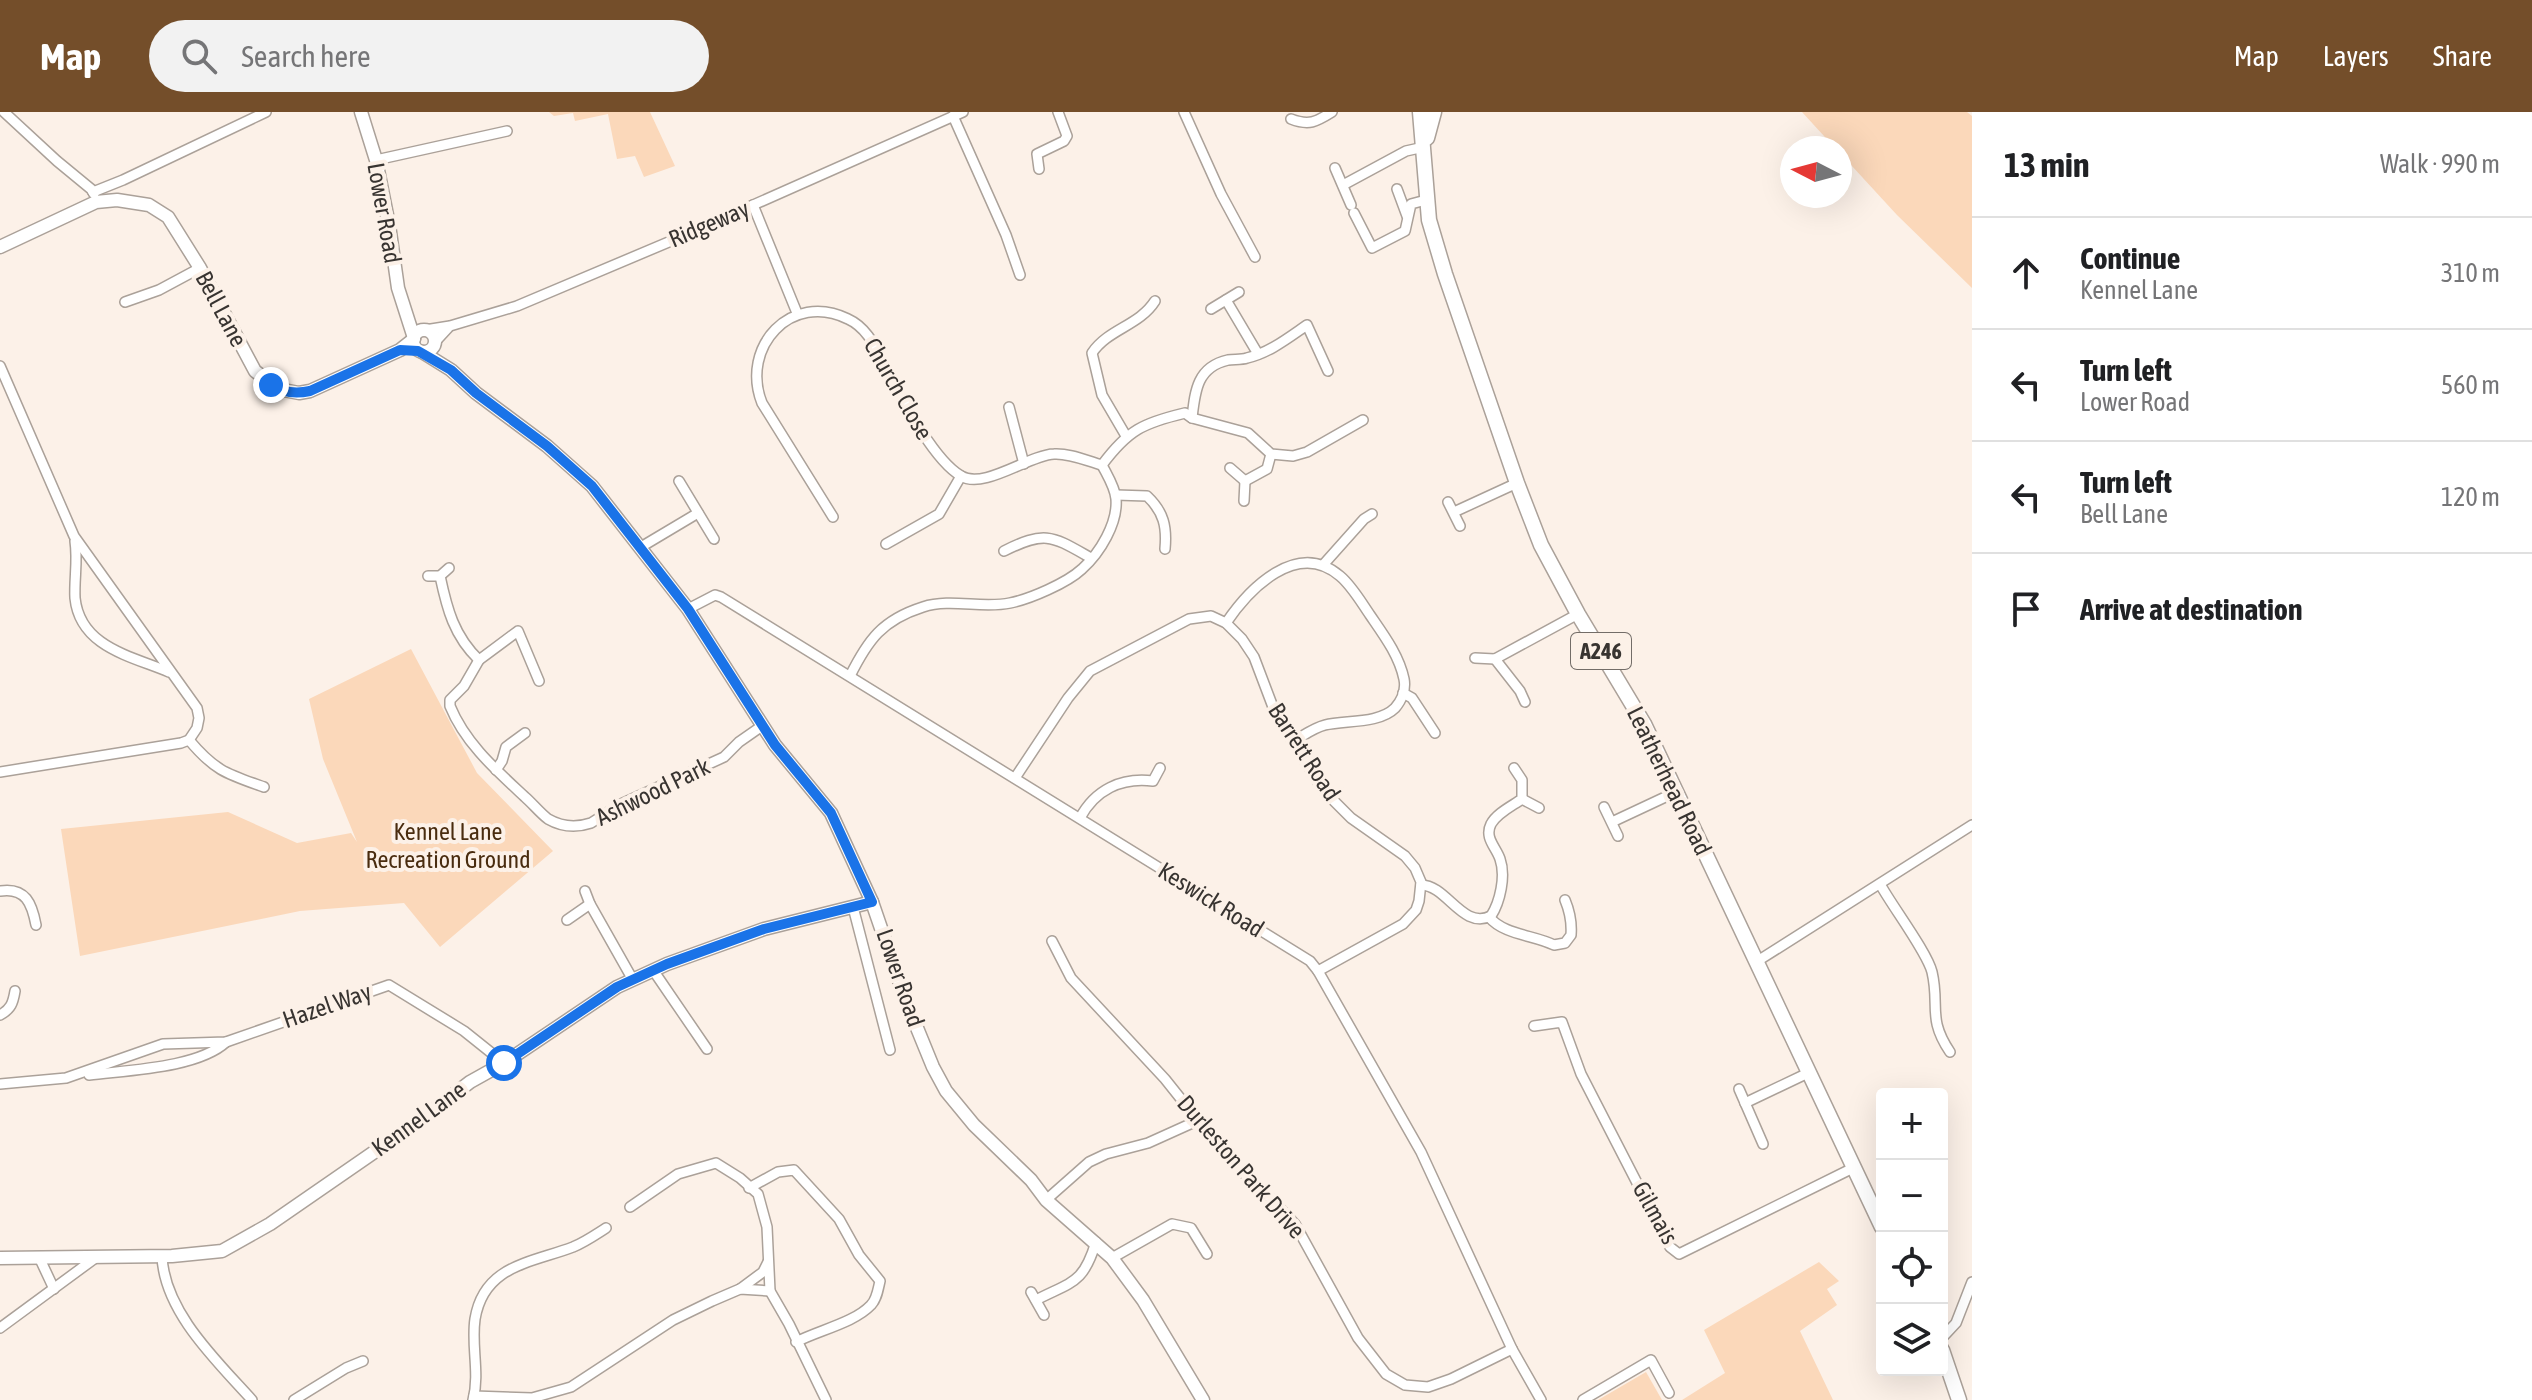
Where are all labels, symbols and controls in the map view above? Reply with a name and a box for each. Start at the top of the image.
search box [149,20,709,92]
icon: search [177,34,221,78]
text: Map [40,35,101,78]
text: Search here [241,39,371,73]
text: Map [2234,40,2279,72]
text: Layers [2323,40,2389,72]
text: Share [2433,40,2492,72]
north arrow [1780,136,1852,208]
text: 13 min [2004,145,2089,184]
text: Walk · 990 m [2380,149,2500,179]
street label: Lower Road [362,161,407,265]
street label: Ridgeway [665,195,753,252]
text: Continue [2080,241,2180,275]
icon: ahead [2004,251,2048,295]
text: 310 m [2441,258,2500,288]
street label: Bell Lane [190,267,252,351]
text: Kennel Lane [2080,275,2198,305]
street label: Church Close [859,333,938,444]
text: Turn left [2080,353,2172,387]
icon: left [2004,363,2048,407]
route end [253,367,289,403]
text: 560 m [2441,370,2500,400]
text: Lower Road [2080,387,2190,417]
text: Turn left [2080,465,2172,499]
icon: left [2004,475,2048,519]
text: 120 m [2441,482,2500,512]
text: Bell Lane [2080,499,2168,529]
icon: arrive [2004,587,2048,631]
text: Arrive at destination [2080,592,2302,626]
road number: A246 [1571,633,1631,669]
street label: Barrett Road [1263,698,1346,805]
street label: Leatherhead Road [1622,702,1717,860]
street label: Ashwood Park [591,752,714,831]
park label: Kennel Lane Recreation Ground [365,818,531,873]
street label: Keswick Road [1154,857,1269,943]
street label: Lower Road [871,925,930,1030]
street label: Hazel Way [279,978,375,1033]
route start [486,1045,522,1081]
street label: Kennel Lane [367,1076,471,1162]
map controls [1876,1088,1948,1376]
button: + [1876,1088,1948,1160]
street label: Durleston Park Drive [1172,1090,1311,1244]
button: − [1876,1160,1948,1232]
street label: Gilmais [1627,1177,1683,1249]
button: locate [1876,1232,1948,1304]
button: layers [1876,1304,1948,1376]

